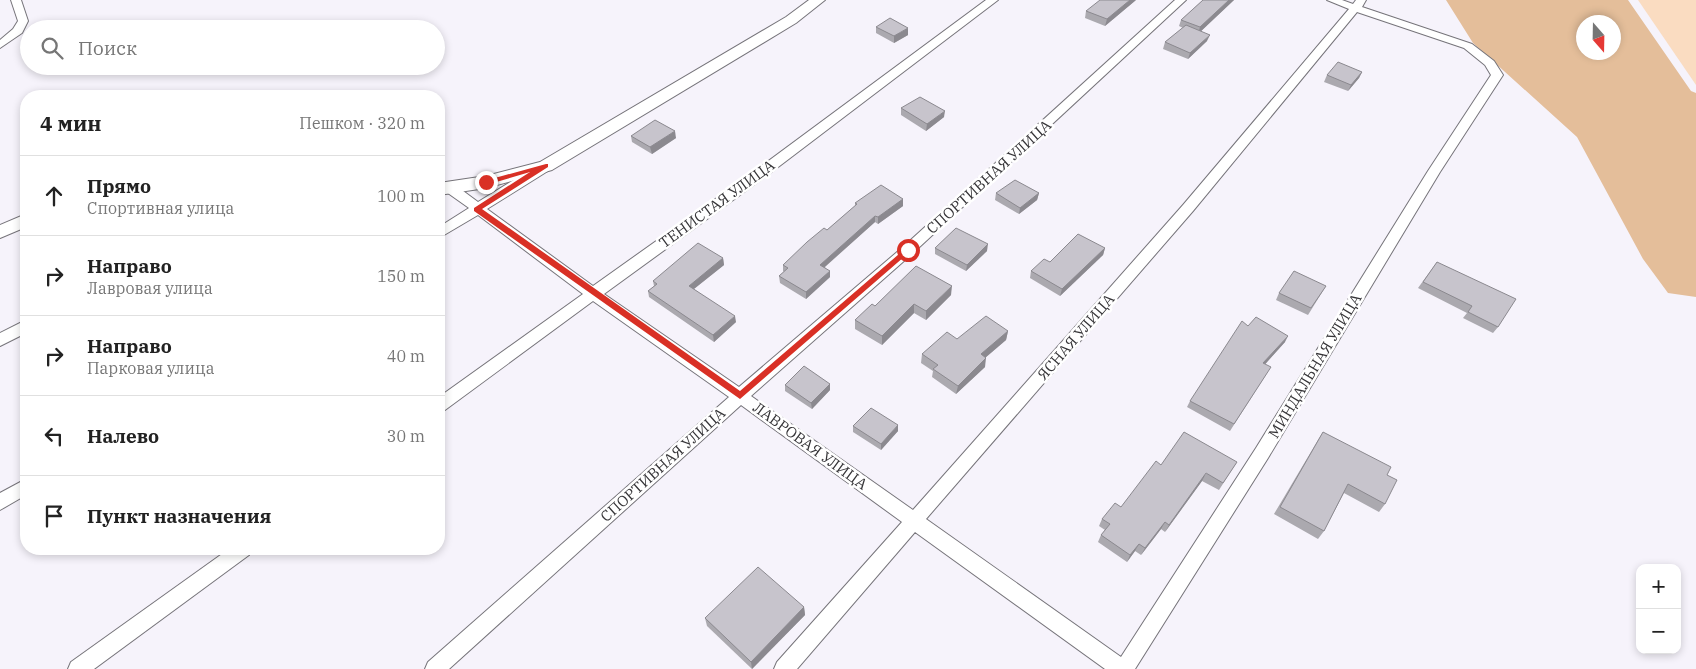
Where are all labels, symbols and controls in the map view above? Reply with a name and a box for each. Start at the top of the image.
north arrow [1576,15,1621,60]
search box [20,20,445,75]
icon: search [38,34,66,62]
text: Поиск [78,36,137,60]
text: 4 мин [40,109,102,137]
text: Пешком · 320 m [299,113,425,133]
street label: СПОРТИВНАЯ УЛИЦА [922,115,1056,238]
street label: ТЕНИСТАЯ УЛИЦА [655,155,779,252]
route end [475,171,498,194]
text: Прямо [87,174,151,198]
icon: ahead [40,182,68,210]
text: 100 m [377,186,425,206]
text: Спортивная улица [87,198,234,218]
route start [897,239,920,262]
text: Направо [87,254,172,278]
icon: right [40,262,68,290]
text: 150 m [377,266,425,286]
text: Лавровая улица [87,278,213,298]
street label: ЯСНАЯ УЛИЦА [1033,289,1119,384]
street label: МИНДАЛЬНАЯ УЛИЦА [1264,289,1366,442]
text: Направо [87,334,172,358]
icon: right [40,342,68,370]
text: 40 m [387,346,425,366]
text: Парковая улица [87,358,214,378]
street label: ЛАВРОВАЯ УЛИЦА [749,398,872,494]
street label: СПОРТИВНАЯ УЛИЦА [596,403,730,526]
icon: left [40,422,68,450]
text: Налево [87,424,159,448]
text: 30 m [387,426,425,446]
icon: arrive [40,502,68,530]
text: Пункт назначения [87,504,271,528]
map controls [1636,564,1681,654]
button: + [1636,564,1681,609]
button: − [1636,609,1681,654]

